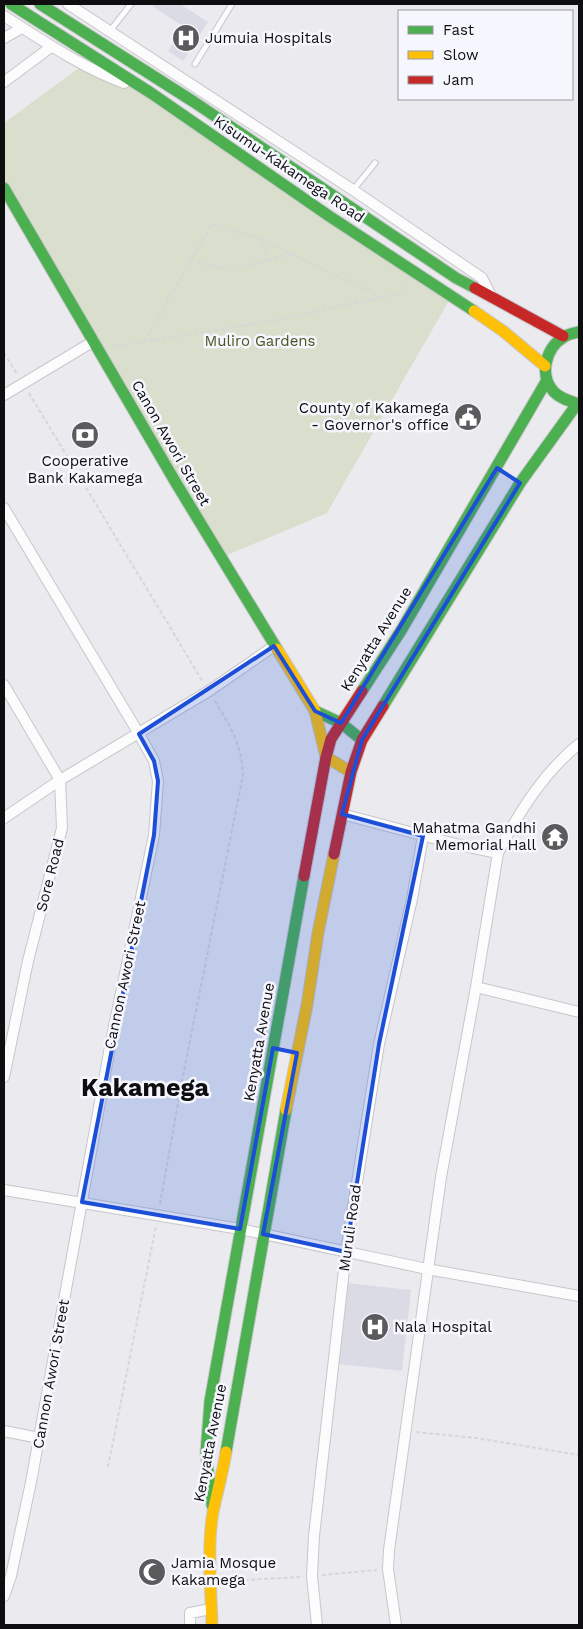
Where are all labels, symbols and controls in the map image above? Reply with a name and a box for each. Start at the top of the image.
legend [398,10,573,100]
text: Fast [443,21,475,39]
hospital icon: Jumuia Hospitals [171,23,201,53]
place label: Jumuia Hospitals [205,29,332,47]
text: Slow [443,46,479,64]
text: Jam [443,71,474,89]
street label: Kisumu-Kakamega Road [210,112,368,226]
park label: Muliro Gardens [204,332,316,350]
street label: Canon Awori Street [128,377,215,510]
place label: County of Kakamega - Governor's office [299,399,450,434]
public building icon: County of Kakamega - Governor's office [453,402,483,432]
bank icon: Cooperative Bank Kakamega [70,420,100,450]
place label: Cooperative Bank Kakamega [27,452,143,487]
street label: Kenyatta Avenue [337,583,415,695]
place label: Mahatma Gandhi Memorial Hall [412,819,536,854]
temple icon: Mahatma Gandhi Memorial Hall [540,822,570,852]
street label: Sore Road [32,836,68,914]
street label: Cannon Awori Street [100,898,150,1051]
street label: Kenyatta Avenue [240,981,278,1103]
district label: Kakamega [81,1073,210,1102]
street label: Muruli Road [335,1183,365,1273]
street label: Cannon Awori Street [29,1297,73,1450]
hospital icon: Nala Hospital [360,1312,390,1342]
place label: Nala Hospital [394,1318,492,1336]
street label: Kenyatta Avenue [190,1382,230,1504]
place label: Jamia Mosque Kakamega [171,1554,276,1589]
mosque icon: Jamia Mosque Kakamega [137,1557,167,1587]

